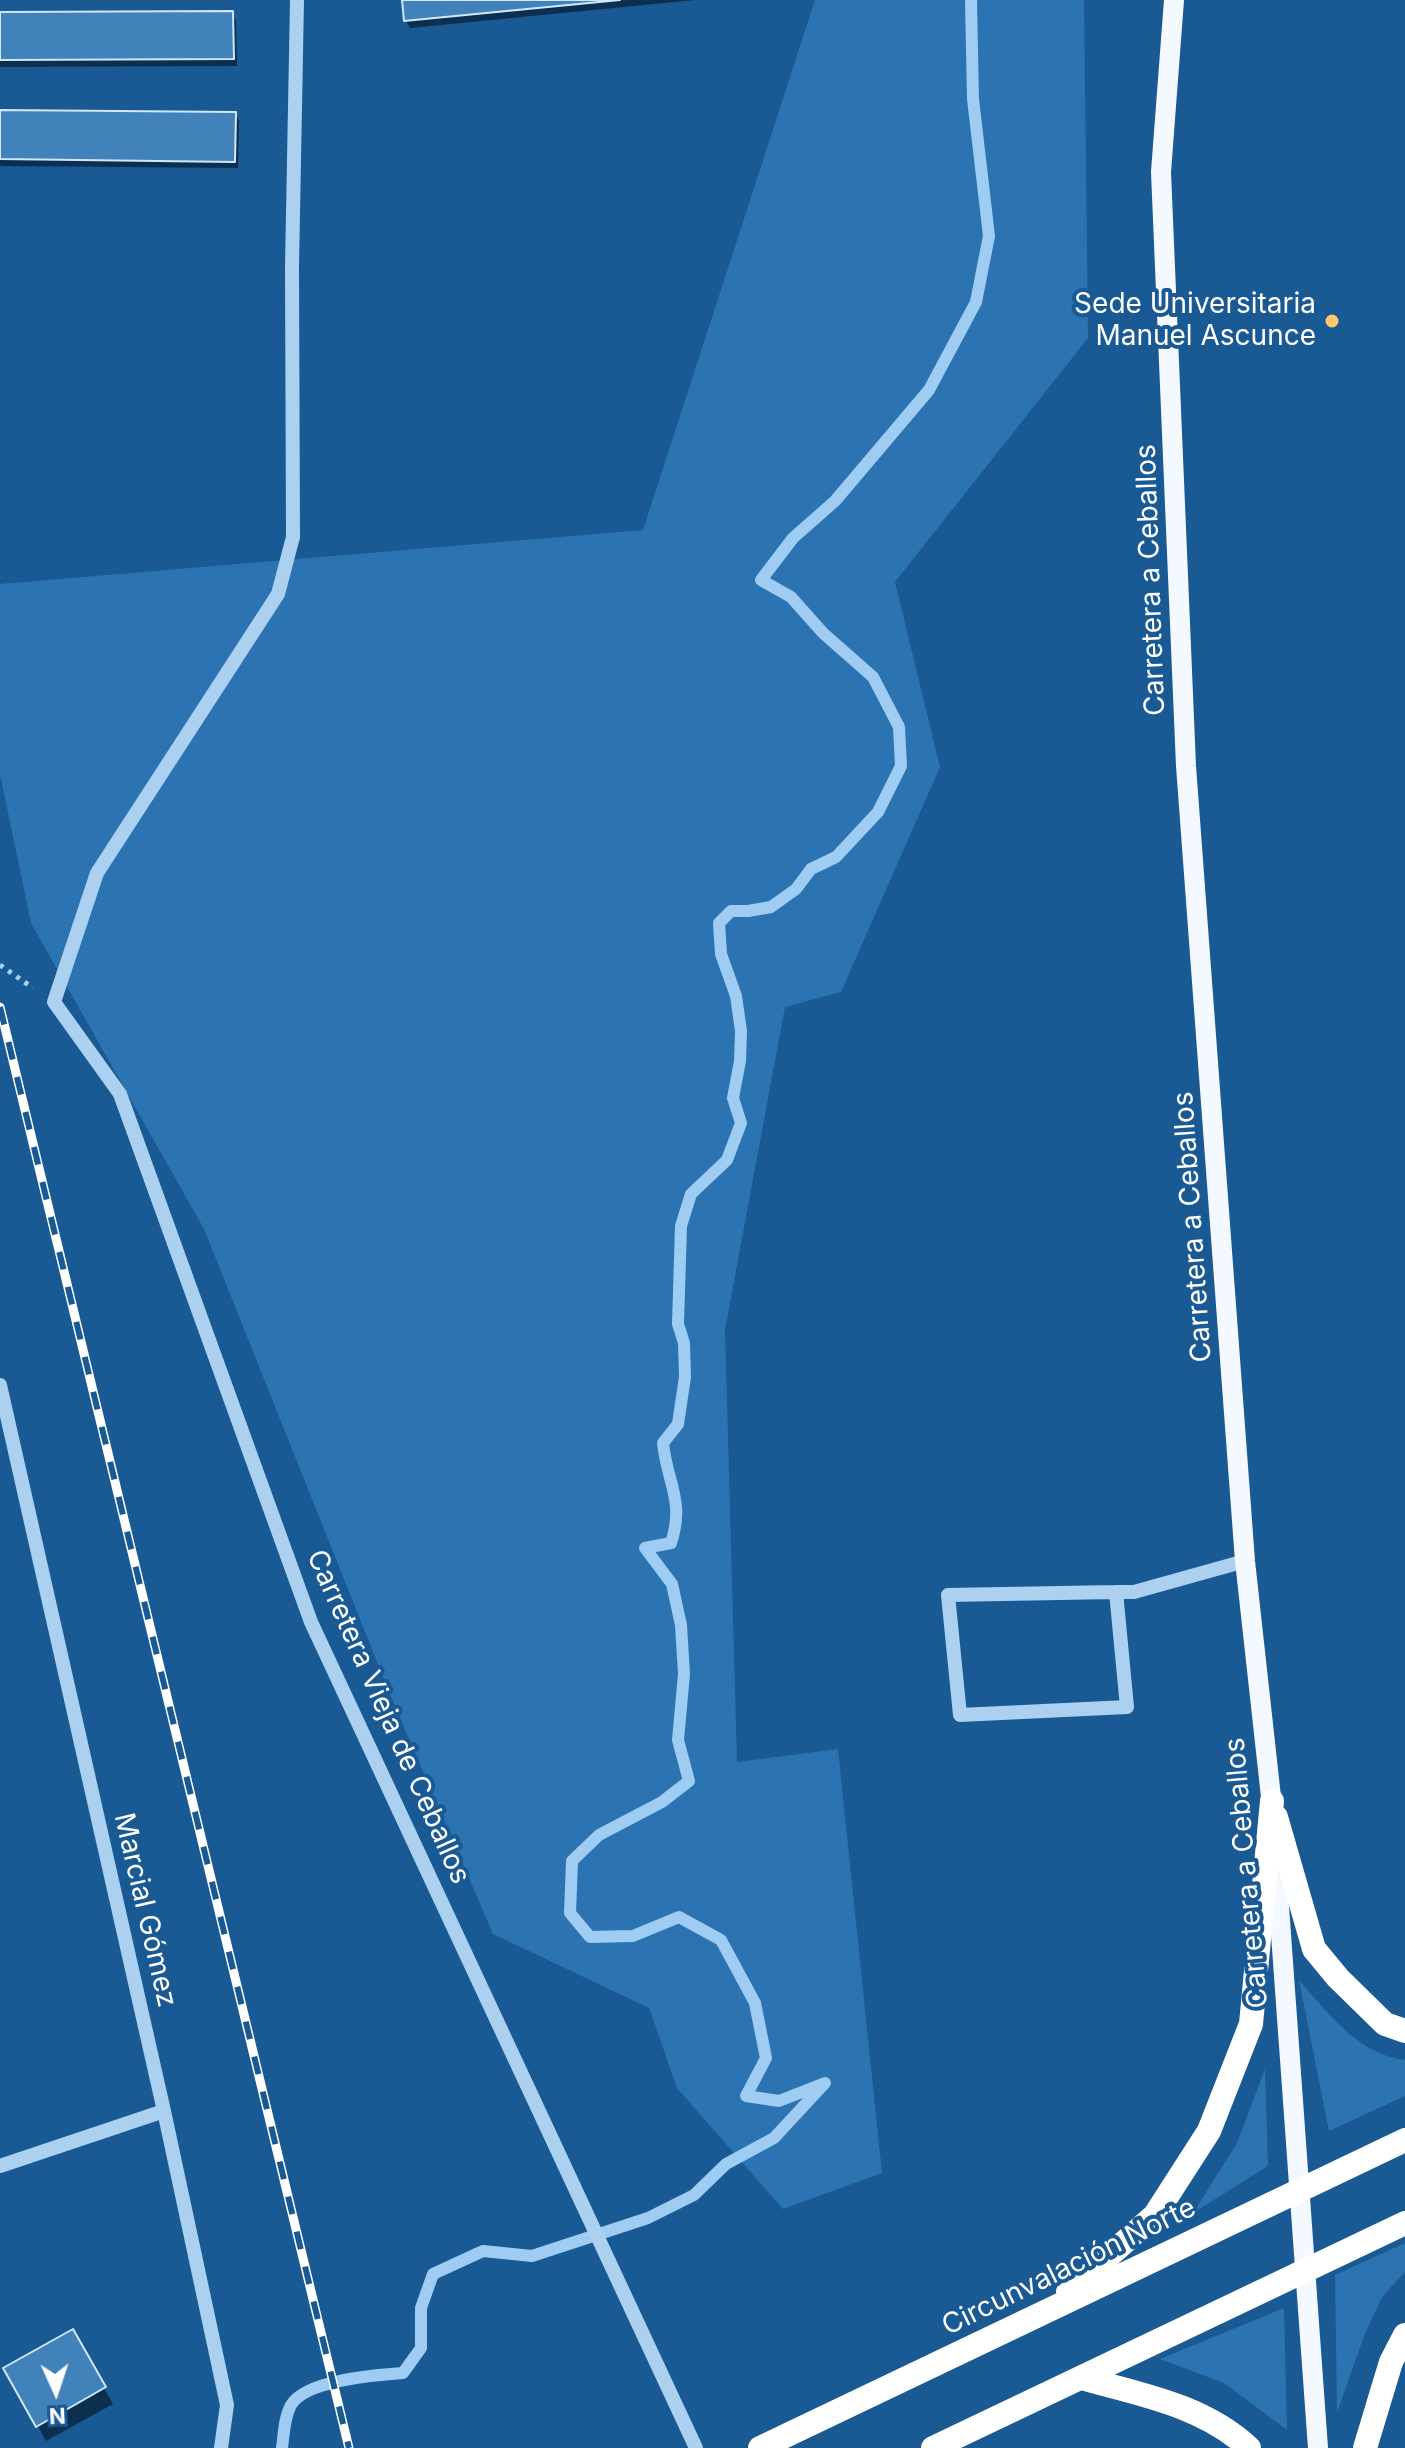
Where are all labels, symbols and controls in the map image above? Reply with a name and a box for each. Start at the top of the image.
place label: Sede Universitaria Manuel Ascunce [1074,288,1316,354]
marker: Sede Universitaria Manuel Ascunce [1323,312,1341,330]
street label: Carretera a Ceballos [1129,444,1173,716]
street label: Carretera a Ceballos [1167,1090,1219,1364]
street label: Carretera Vieja de Ceballos [299,1545,477,1889]
street label: Carretera a Ceballos [1218,1736,1276,2010]
street label: Marcial Gómez [106,1810,184,2010]
street label: Circunvalación Norte [937,2191,1201,2343]
north arrow [16,2352,96,2432]
text: N [48,2403,66,2429]

